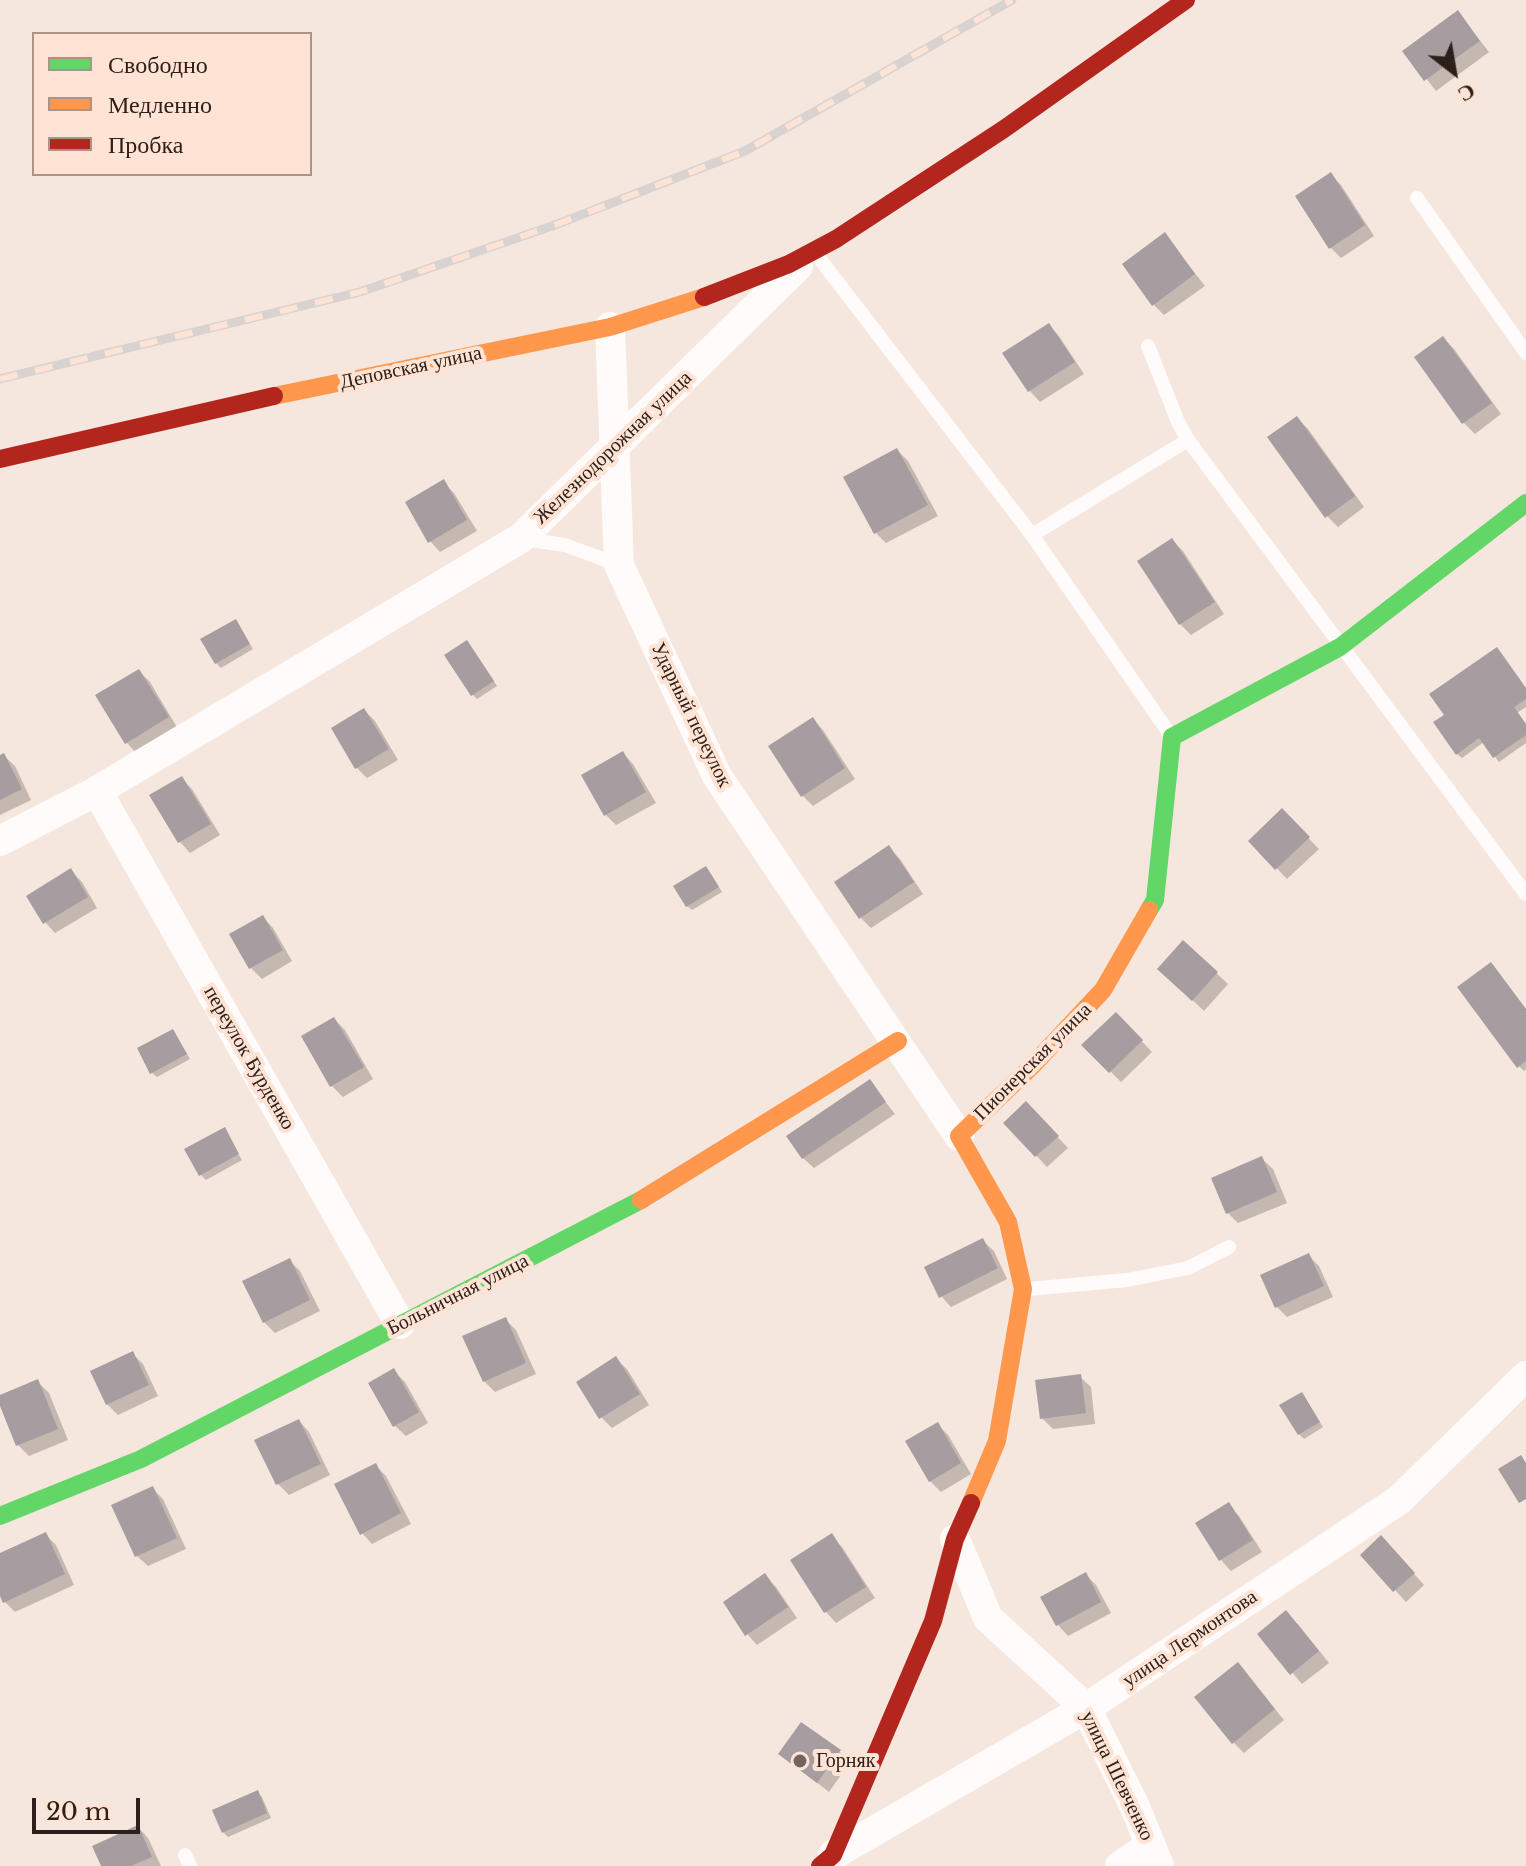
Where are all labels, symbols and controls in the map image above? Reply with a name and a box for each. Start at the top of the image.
legend [32,32,312,176]
north arrow [1414,32,1494,112]
text: Свободно [108,50,208,79]
text: С [1453,77,1480,109]
text: Медленно [108,90,212,119]
text: Пробка [108,130,184,159]
street label: Деповская улица [338,341,484,395]
street label: Железнодорожная улица [529,366,697,530]
street label: Ударный переулок [646,639,736,791]
street label: переулок Бурденко [198,982,300,1134]
street label: Пионерская улица [969,998,1097,1126]
street label: Больничная улица [383,1249,533,1341]
street label: улица Лермонтова [1118,1585,1262,1693]
street label: улица Шевченко [1075,1707,1159,1845]
place label: Горняк [816,1749,875,1773]
marker: Горняк [791,1752,809,1770]
scale bar [36,1782,144,1832]
text: 20 m [46,1797,111,1826]

